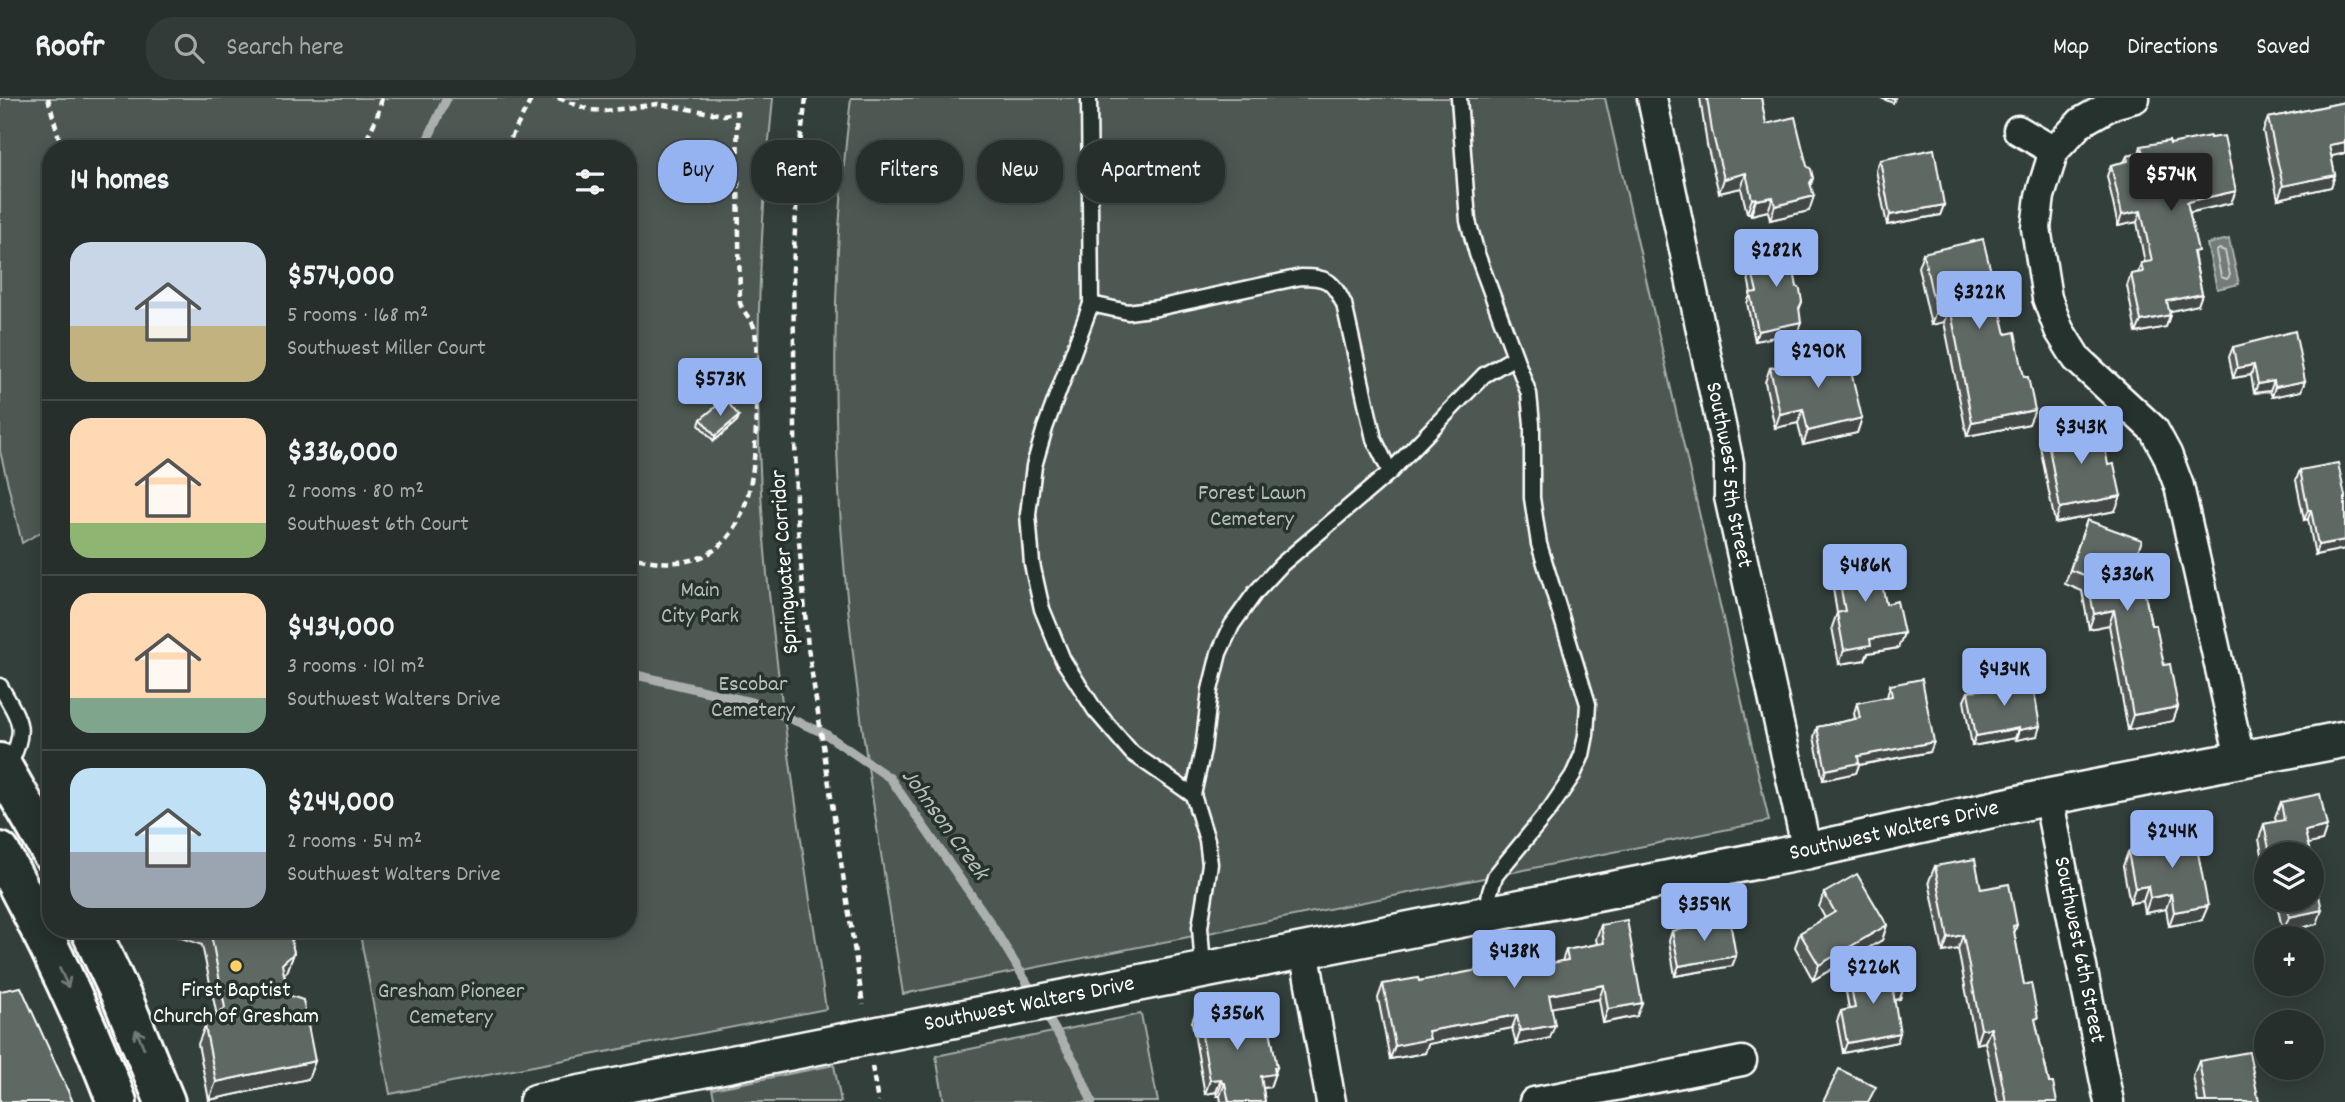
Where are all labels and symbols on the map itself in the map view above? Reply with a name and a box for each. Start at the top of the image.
pin: $574K [2122,153,2220,213]
pin: $282K [1727,230,1825,289]
pin: $322K [1930,272,2028,331]
pin: $290K [1769,330,1867,390]
pin: $573K [671,358,769,418]
street label: Southwest 5th Street [1696,379,1761,571]
pin: $343K [2032,406,2130,466]
street label: Springwater Corridor [763,468,809,655]
park label: Forest Lawn Cemetery [1198,478,1306,537]
pin: $486K [1816,545,1914,604]
pin: $336K [2078,554,2176,613]
park label: Main City Park [661,575,739,634]
pin: $434K [1955,648,2053,708]
park label: Escobar Cemetery [711,669,796,728]
water label: Johnson Creek [892,762,997,890]
street label: Southwest Walters Drive [1787,792,2002,871]
pin: $244K [2123,810,2221,870]
street label: Southwest 6th Street [2044,854,2113,1046]
pin: $359K [1655,884,1753,943]
pin: $438K [1465,930,1563,990]
pin: $226K [1824,946,1922,1006]
marker: First Baptist Church of Gresham [228,958,244,974]
one-way arrow [58,967,71,988]
street label: Southwest Walters Drive [921,968,1138,1042]
place label: First Baptist Church of Gresham [153,975,319,1034]
park label: Gresham Pioneer Cemetery [378,976,525,1035]
pin: $356K [1188,992,1286,1052]
one-way arrow [132,1028,145,1050]

